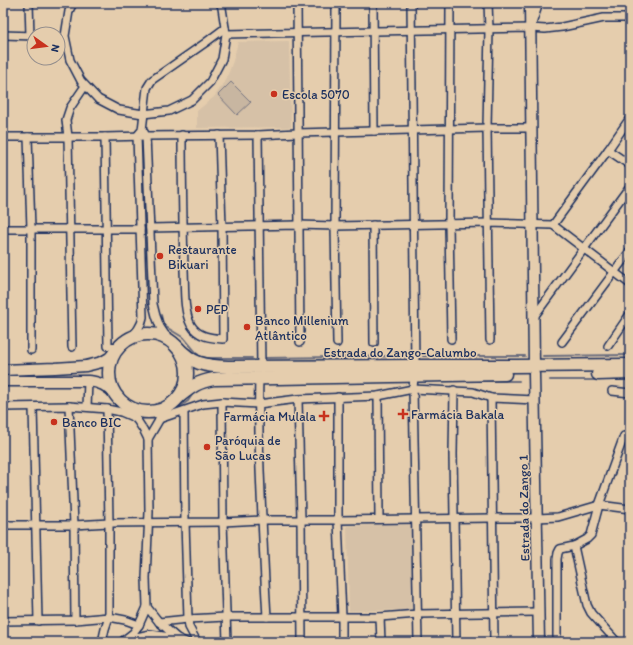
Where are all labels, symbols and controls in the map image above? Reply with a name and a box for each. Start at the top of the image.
north arrow [26,26,66,66]
text: N [48,43,62,53]
place label: Escola 5070 [282,87,350,102]
marker: Escola 5070 [269,89,279,99]
place label: Restaurante Bikuari [168,242,237,272]
marker: Restaurante Bikuari [155,251,165,261]
place label: PEP [206,302,229,317]
marker: PEP [193,304,203,314]
place label: Banco Millenium Atlântico [255,313,349,343]
marker: Banco Millenium Atlântico [242,322,252,332]
street label: Estrada do Zango-Calumbo [323,345,477,360]
place label: Farmácia Bakala [411,407,504,422]
place label: Farmácia Mulala [224,409,316,424]
marker: Farmácia Bakala [398,409,408,419]
marker: Farmácia Mulala [319,411,329,421]
place label: Banco BIC [62,415,121,430]
marker: Banco BIC [49,417,59,427]
place label: Paróquia de São Lucas [215,433,281,463]
marker: Paróquia de São Lucas [202,442,212,452]
street label: Estrada do Zango 1 [516,455,532,561]

